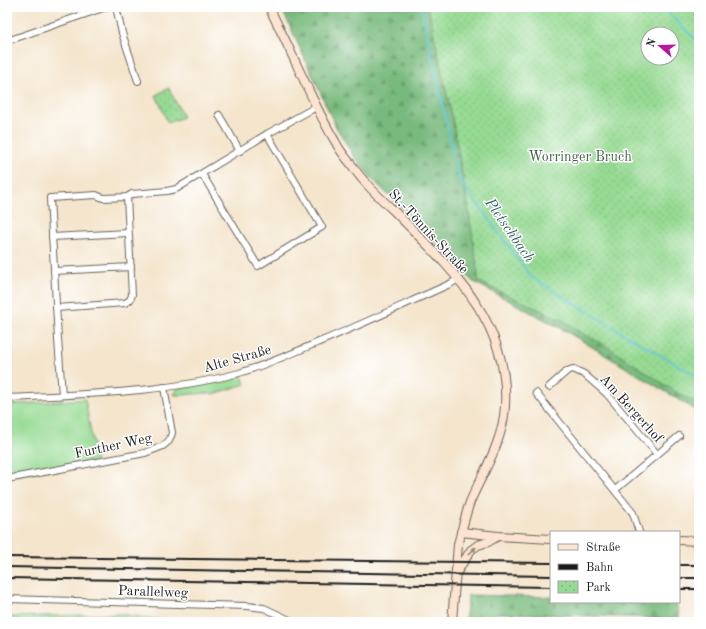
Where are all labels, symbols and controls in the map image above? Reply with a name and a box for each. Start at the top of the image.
north arrow [640,26,680,66]
text: N [645,37,659,49]
park label: Worringer Bruch [528,150,632,164]
street label: St.-Tönnis-Straße [386,187,471,277]
water label: Pletschbach [481,195,537,266]
street label: Alte Straße [202,343,273,375]
street label: Am Bergerhof [597,372,666,447]
street label: Further Weg [73,431,154,461]
legend [550,531,680,603]
text: Straße [586,542,621,554]
one-way arrow [467,546,477,555]
text: Bahn [586,562,614,574]
text: Park [586,582,611,594]
street label: Parallelweg [118,584,189,600]

